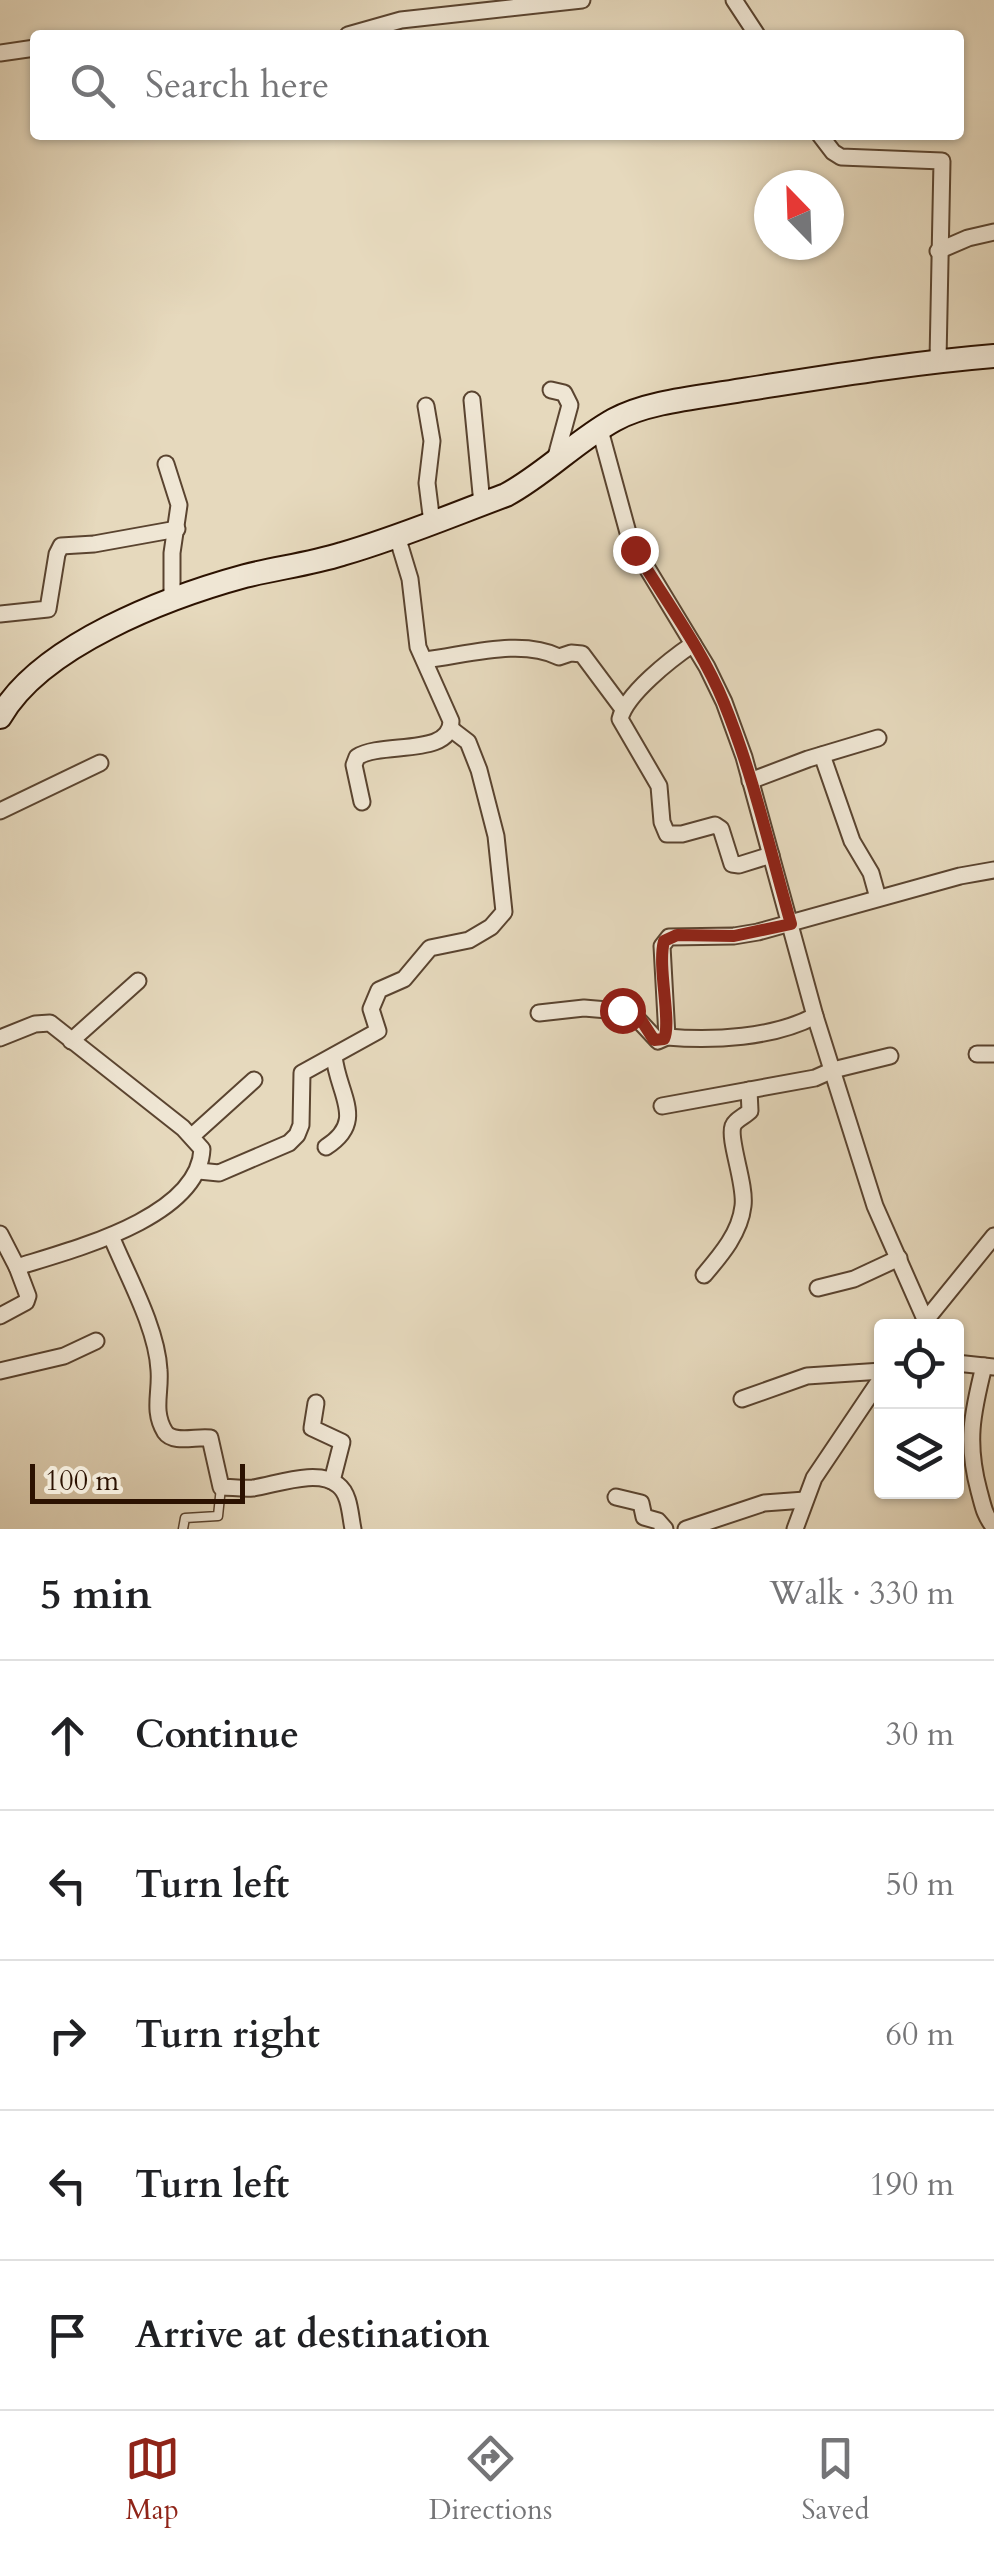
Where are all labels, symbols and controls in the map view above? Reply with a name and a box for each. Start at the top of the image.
search box [30,30,964,140]
icon: search [65,58,120,113]
text: Search here [145,59,329,111]
north arrow [754,170,844,260]
route end [613,528,659,574]
route start [600,988,646,1034]
map controls [874,1319,964,1499]
button: locate [874,1319,964,1409]
button: layers [874,1409,964,1499]
scale bar [30,1459,245,1504]
text: 100 m [45,1462,119,1500]
text: 5 min [40,1566,152,1623]
text: Walk · 330 m [769,1572,954,1616]
icon: ahead [40,1708,95,1763]
text: Continue [135,1709,299,1761]
text: 30 m [886,1713,954,1757]
icon: left [40,1858,95,1913]
text: Turn left [135,1859,289,1911]
text: 50 m [886,1863,954,1907]
icon: right [40,2008,95,2063]
text: Turn right [135,2009,320,2061]
text: 60 m [886,2013,954,2057]
icon: left [40,2158,95,2213]
text: Turn left [135,2159,289,2211]
text: 190 m [869,2163,954,2207]
icon: arrive [40,2308,95,2363]
text: Arrive at destination [135,2309,490,2361]
tab: Map [125,2431,180,2529]
tab: Directions [429,2431,552,2529]
tab: Saved [801,2431,869,2529]

